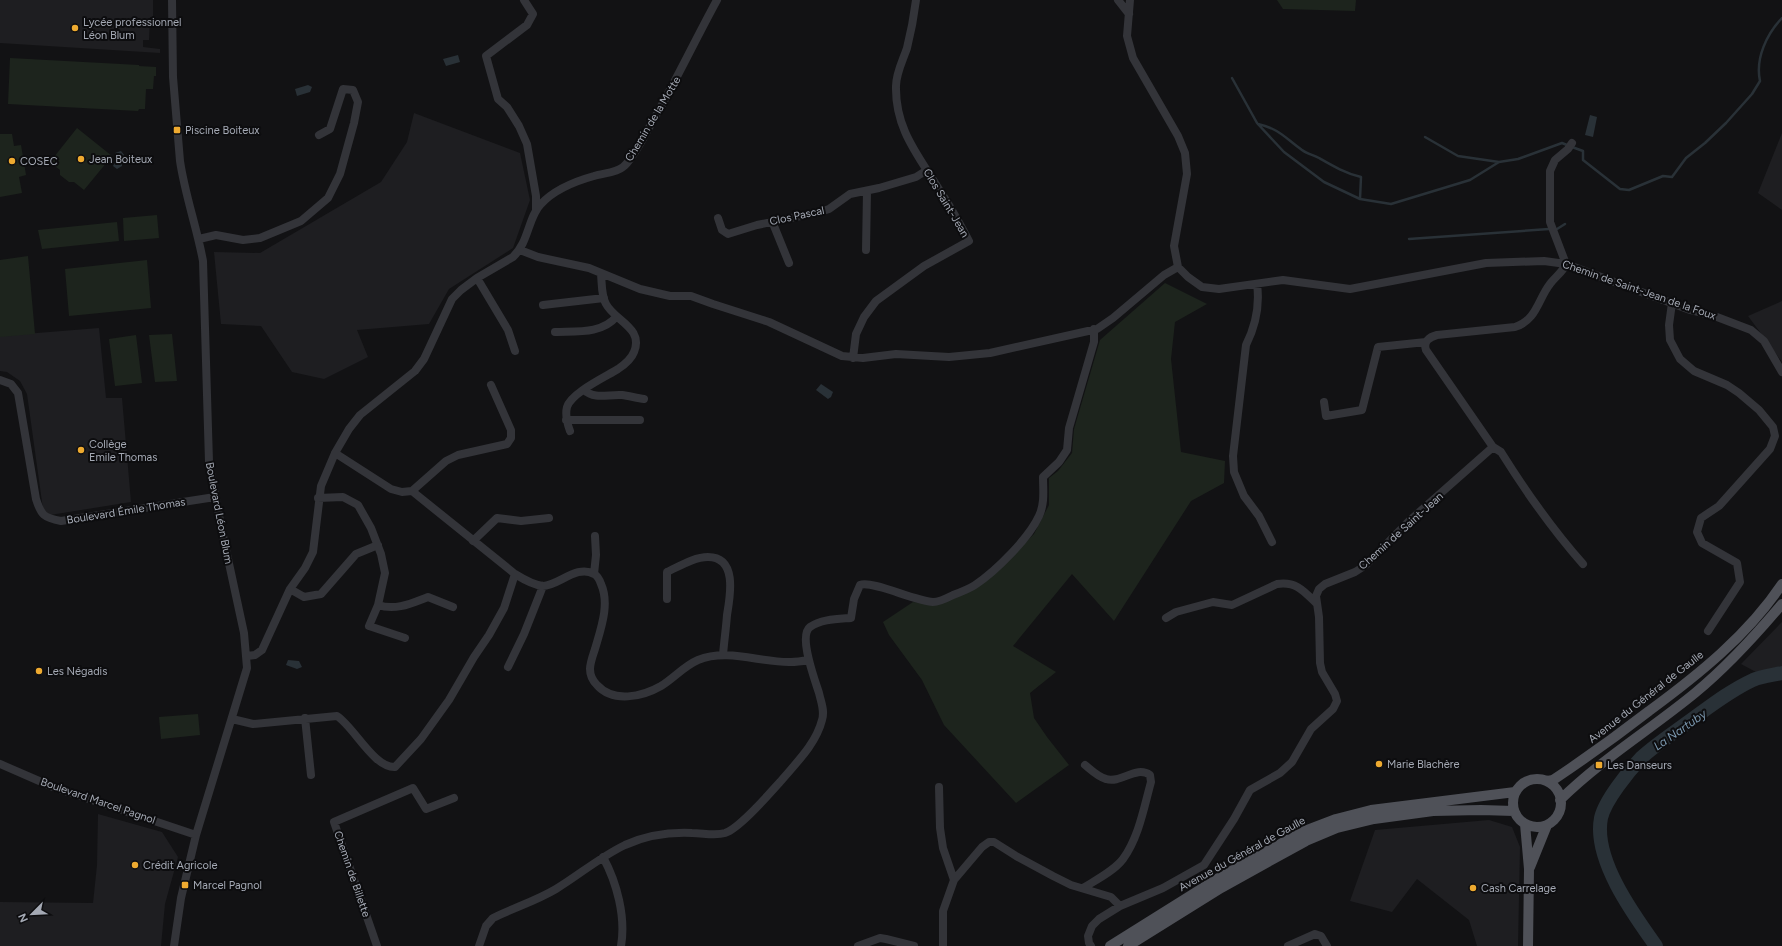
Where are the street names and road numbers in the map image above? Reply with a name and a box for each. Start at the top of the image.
street label: Chemin de la Motte [623,74,683,164]
street label: Clos Saint-Jean [920,166,972,240]
street label: Clos Pascal [768,204,826,228]
street label: Chemin de Saint-Jean de la Foux [1561,258,1718,323]
street label: Boulevard Léon Blum [203,461,235,565]
street label: Chemin de Saint-Jean [1356,490,1446,572]
street label: Boulevard Émile Thomas [66,495,186,527]
street label: Avenue du Général de Gaulle [1586,648,1706,746]
street label: Boulevard Marcel Pagnol [39,775,157,827]
street label: Avenue du Général de Gaulle [1177,814,1307,894]
street label: Chemin de Billette [331,829,373,919]

